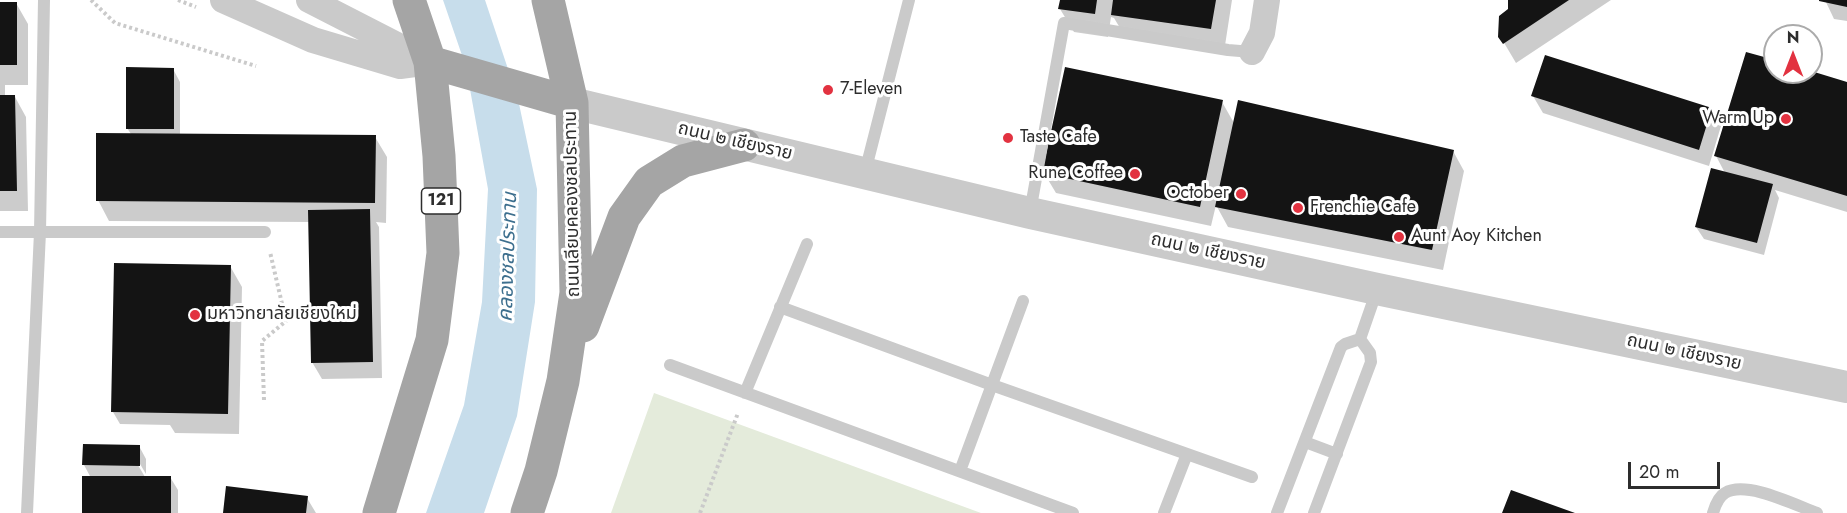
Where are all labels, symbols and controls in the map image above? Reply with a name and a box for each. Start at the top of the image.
north arrow [1763,24,1823,84]
text: N [1787,26,1799,49]
place label: 7-Eleven [840,79,903,101]
marker: 7-Eleven [821,83,835,97]
place label: Warm Up [1702,108,1774,130]
street label: ถนนเลียบคลองชลประทาน [561,111,585,297]
marker: Warm Up [1779,112,1793,126]
street label: ถนน ๒ เชียงราย [676,118,794,166]
place label: Taste Cafe [1020,127,1097,149]
marker: Taste Cafe [1001,131,1015,145]
place label: Rune Coffee [1028,163,1123,185]
marker: Rune Coffee [1128,167,1142,181]
place label: October [1166,183,1229,205]
marker: October [1234,187,1248,201]
road number: 121 [422,188,460,214]
water label: คลองชลประทาน [495,192,523,322]
place label: Frenchie Cafe [1310,197,1416,219]
marker: Frenchie Cafe [1291,201,1305,215]
place label: Aunt Aoy Kitchen [1411,226,1542,248]
street label: ถนน ๒ เชียงราย [1149,229,1267,275]
marker: Aunt Aoy Kitchen [1392,230,1406,244]
place label: มหาวิทยาลัยเชียงใหม่ [207,304,357,326]
marker: มหาวิทยาลัยเชียงใหม่ [188,308,202,322]
street label: ถนน ๒ เชียงราย [1625,330,1743,376]
scale bar [1631,450,1722,488]
text: 20 m [1639,459,1679,485]

